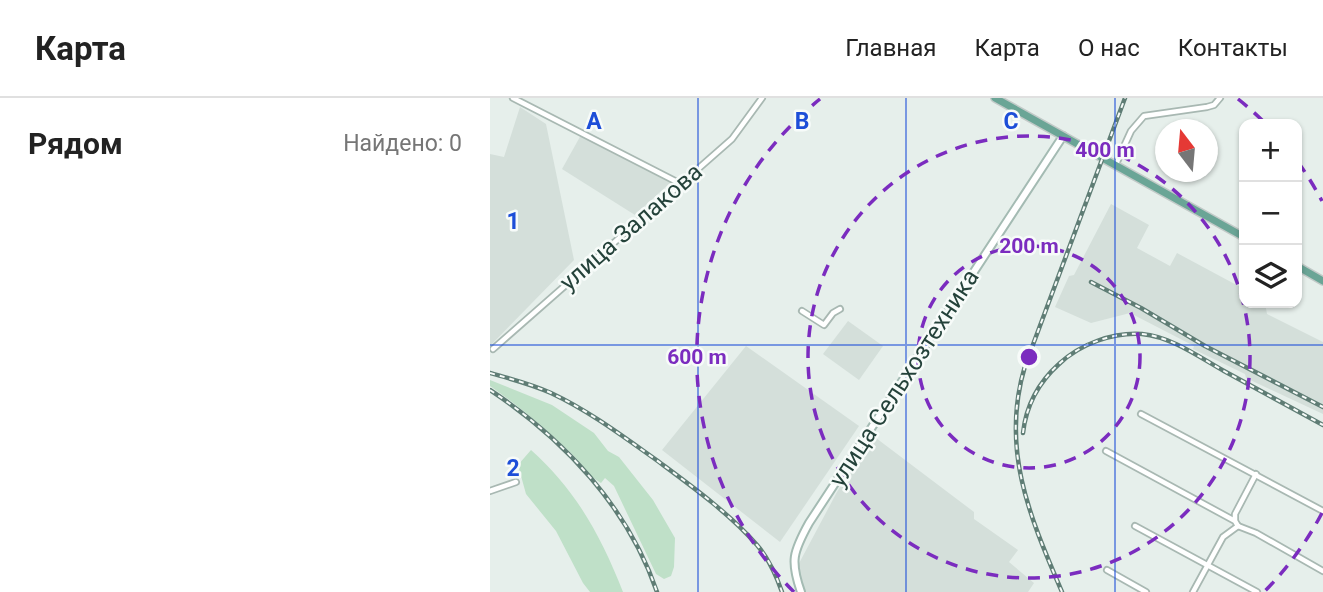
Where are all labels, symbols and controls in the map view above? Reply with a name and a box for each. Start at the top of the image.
text: Карта [35,29,126,68]
text: Главная [845,34,936,62]
text: Карта [974,34,1040,62]
text: О нас [1078,34,1140,62]
text: Контакты [1178,34,1288,62]
text: A [586,108,602,135]
text: B [795,108,809,135]
text: C [1003,108,1019,135]
north arrow [1155,119,1218,182]
map controls [1239,119,1302,308]
button: + [1239,119,1302,182]
text: Рядом [28,126,123,161]
text: Найдено: 0 [343,130,462,157]
text: 400 m [1075,138,1135,162]
street label: улица Залакова [554,158,708,296]
button: − [1239,182,1302,245]
text: 1 [506,208,520,235]
text: 200 m [999,234,1059,258]
button: layers [1239,245,1302,308]
street label: улица Сельхозтехника [823,264,985,492]
text: 600 m [667,345,727,369]
centre of rings [1017,345,1041,369]
text: 2 [506,455,520,482]

